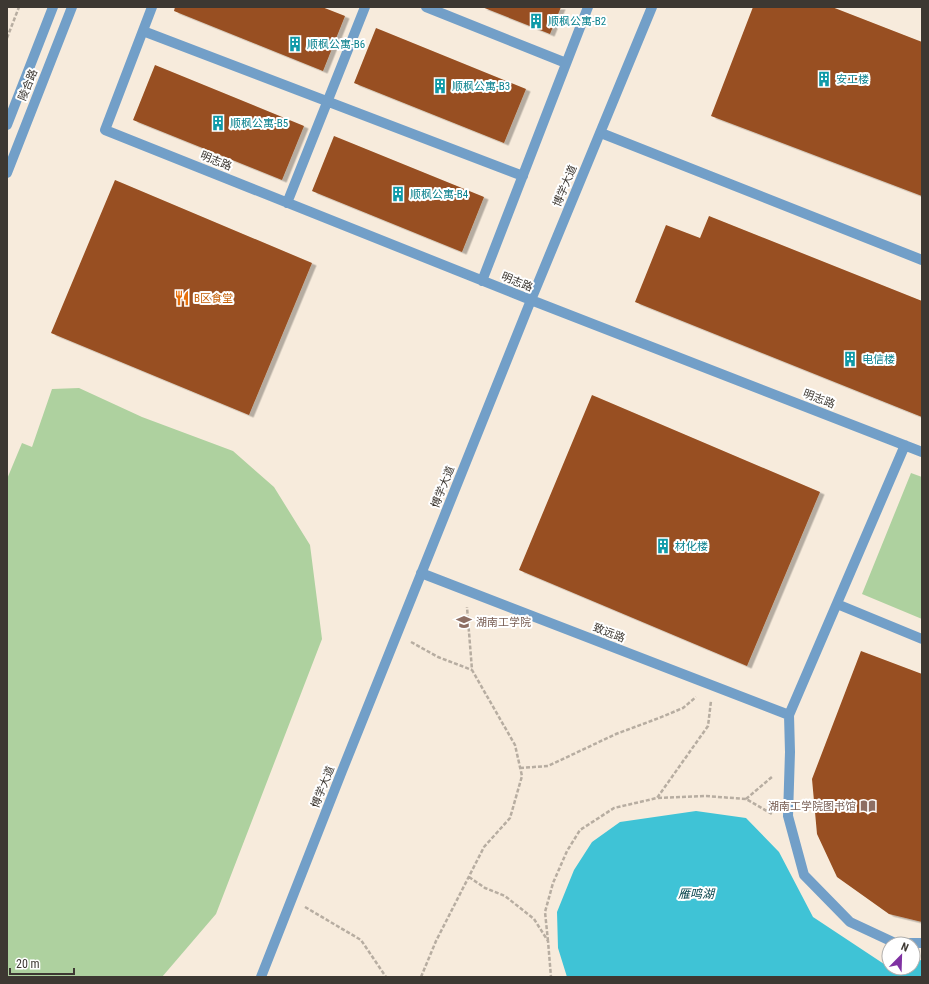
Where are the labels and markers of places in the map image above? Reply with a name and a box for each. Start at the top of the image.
building icon: 顺枫公寓-B2 [527,12,545,30]
place label: 顺枫公寓-B2 [548,15,606,28]
building icon: 顺枫公寓-B6 [286,35,304,53]
place label: 顺枫公寓-B6 [307,38,365,51]
building icon: 安工楼 [815,70,833,88]
place label: 安工楼 [836,73,869,86]
building icon: 顺枫公寓-B3 [431,77,449,95]
place label: 顺枫公寓-B3 [452,80,510,93]
building icon: 顺枫公寓-B5 [209,114,227,132]
place label: 顺枫公寓-B5 [230,117,288,130]
building icon: 顺枫公寓-B4 [389,185,407,203]
place label: 顺枫公寓-B4 [410,188,469,201]
restaurant icon: B区食堂 [173,289,191,307]
place label: B区食堂 [194,292,233,305]
building icon: 电信楼 [841,350,859,368]
place label: 电信楼 [862,353,895,366]
building icon: 材化楼 [654,537,672,555]
place label: 材化楼 [675,540,708,553]
school or university icon: 湖南工学院 [455,613,473,631]
place label: 湖南工学院 [476,616,531,629]
library icon: 湖南工学院图书馆 [859,797,877,815]
place label: 湖南工学院图书馆 [768,800,856,813]

